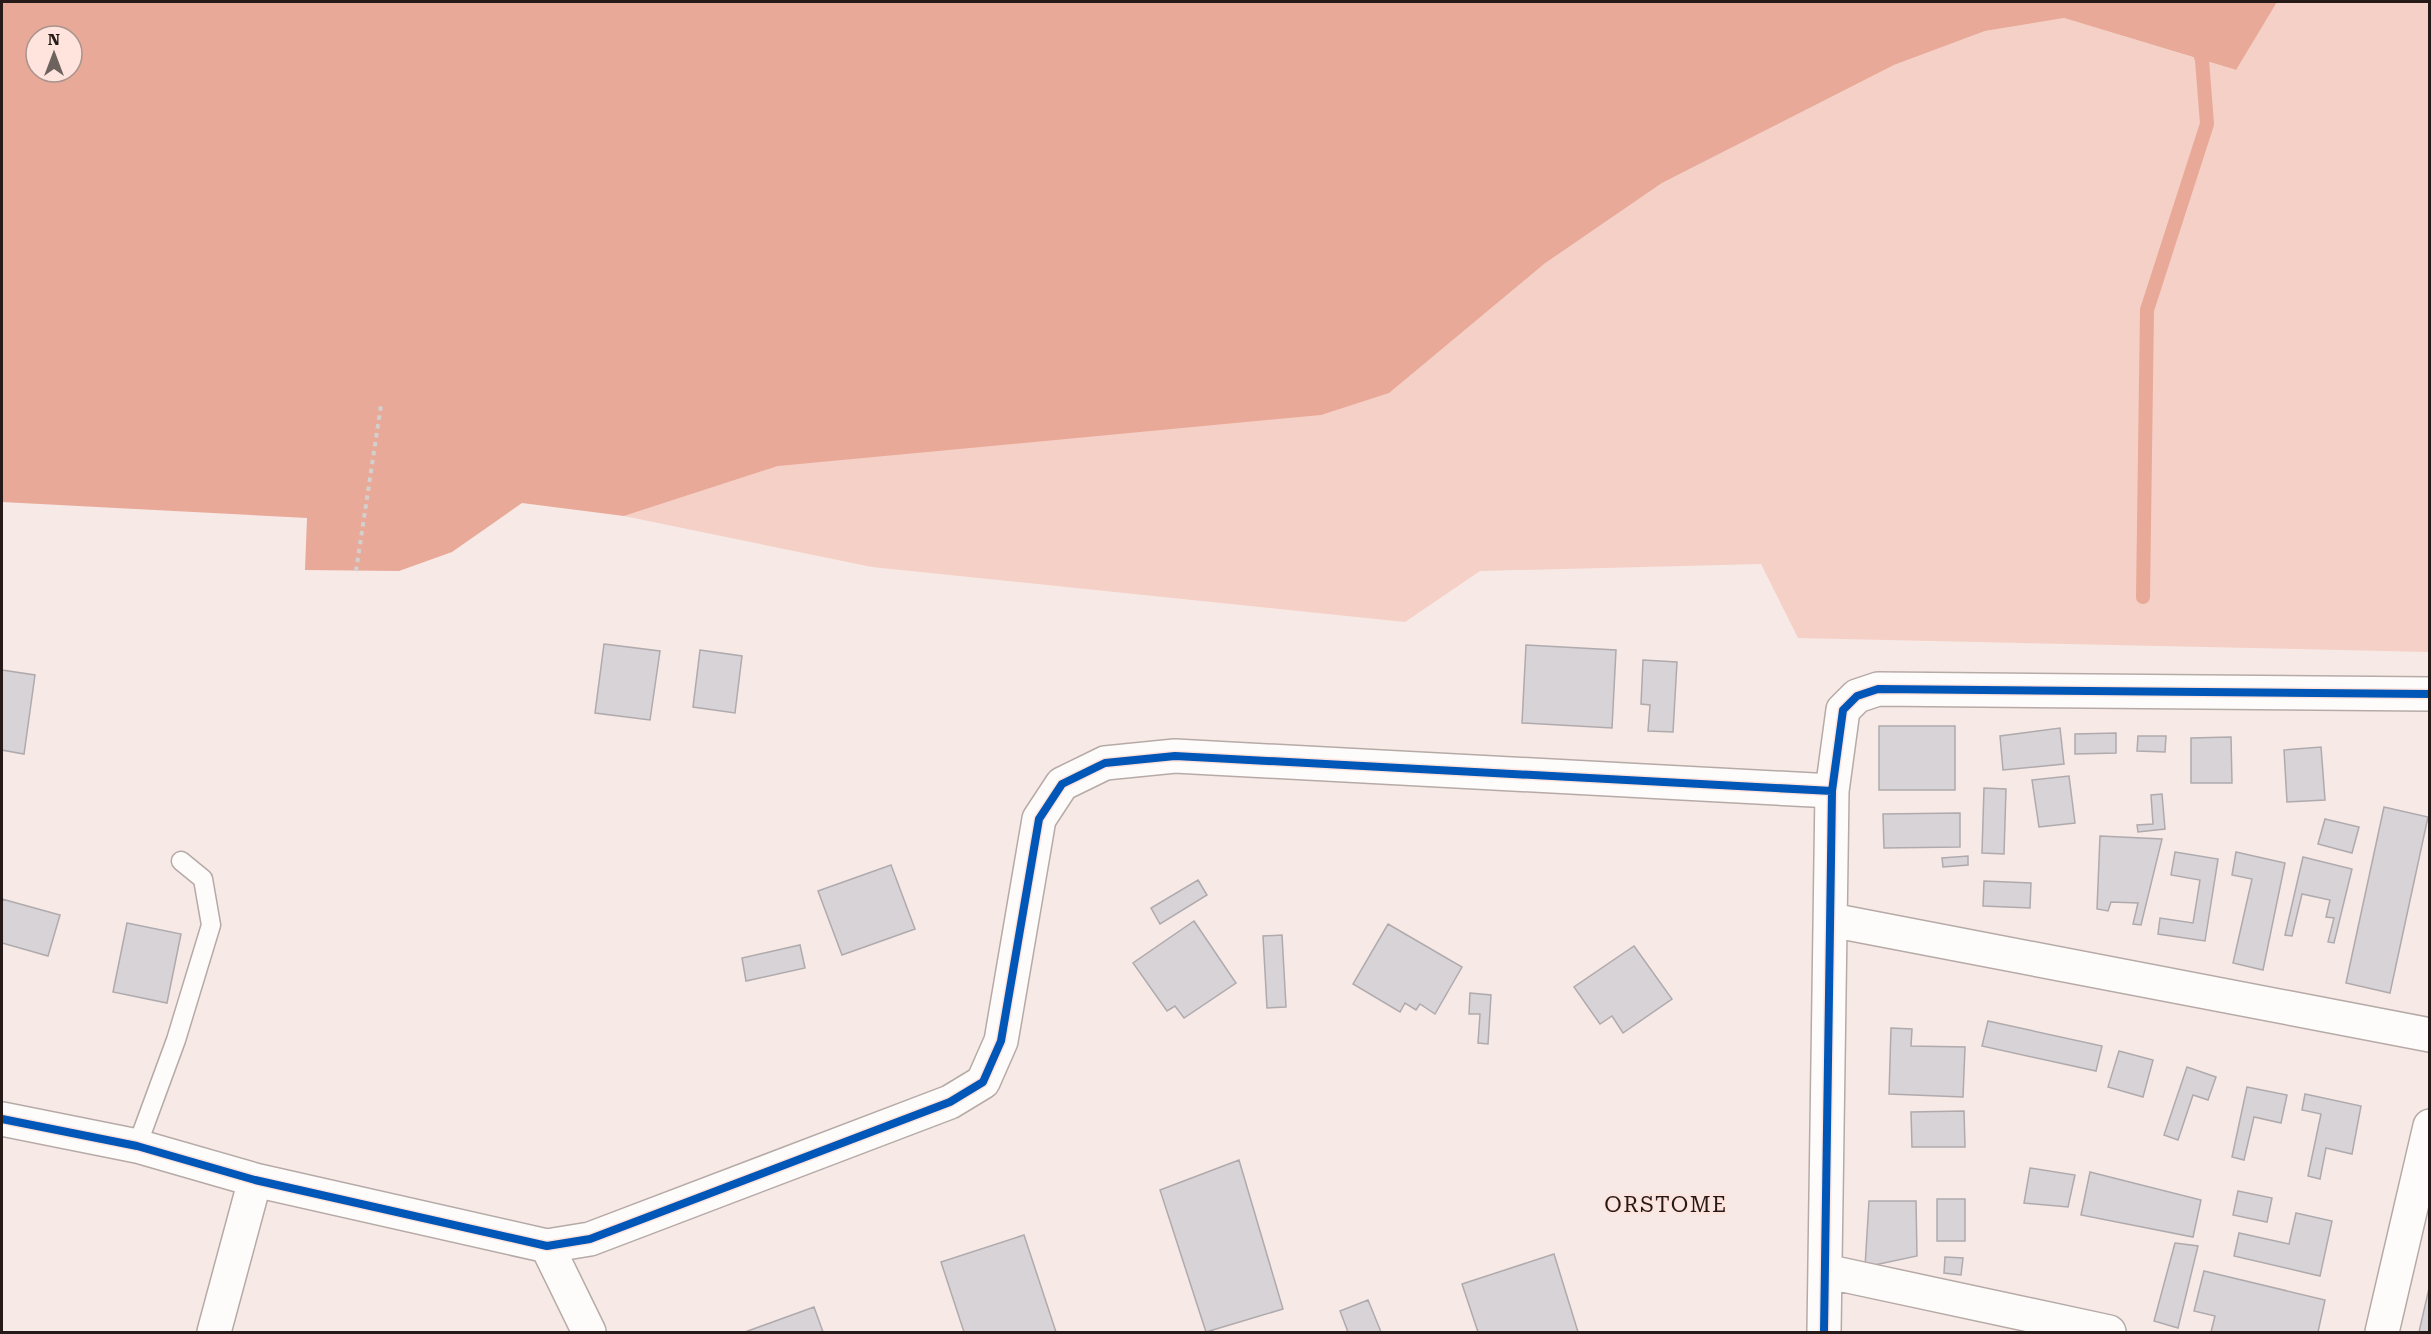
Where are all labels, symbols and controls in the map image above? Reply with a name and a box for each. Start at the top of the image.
north arrow [24,24,84,84]
text: N [48,30,60,49]
district label: ORSTOME [1604,1192,1728,1217]

